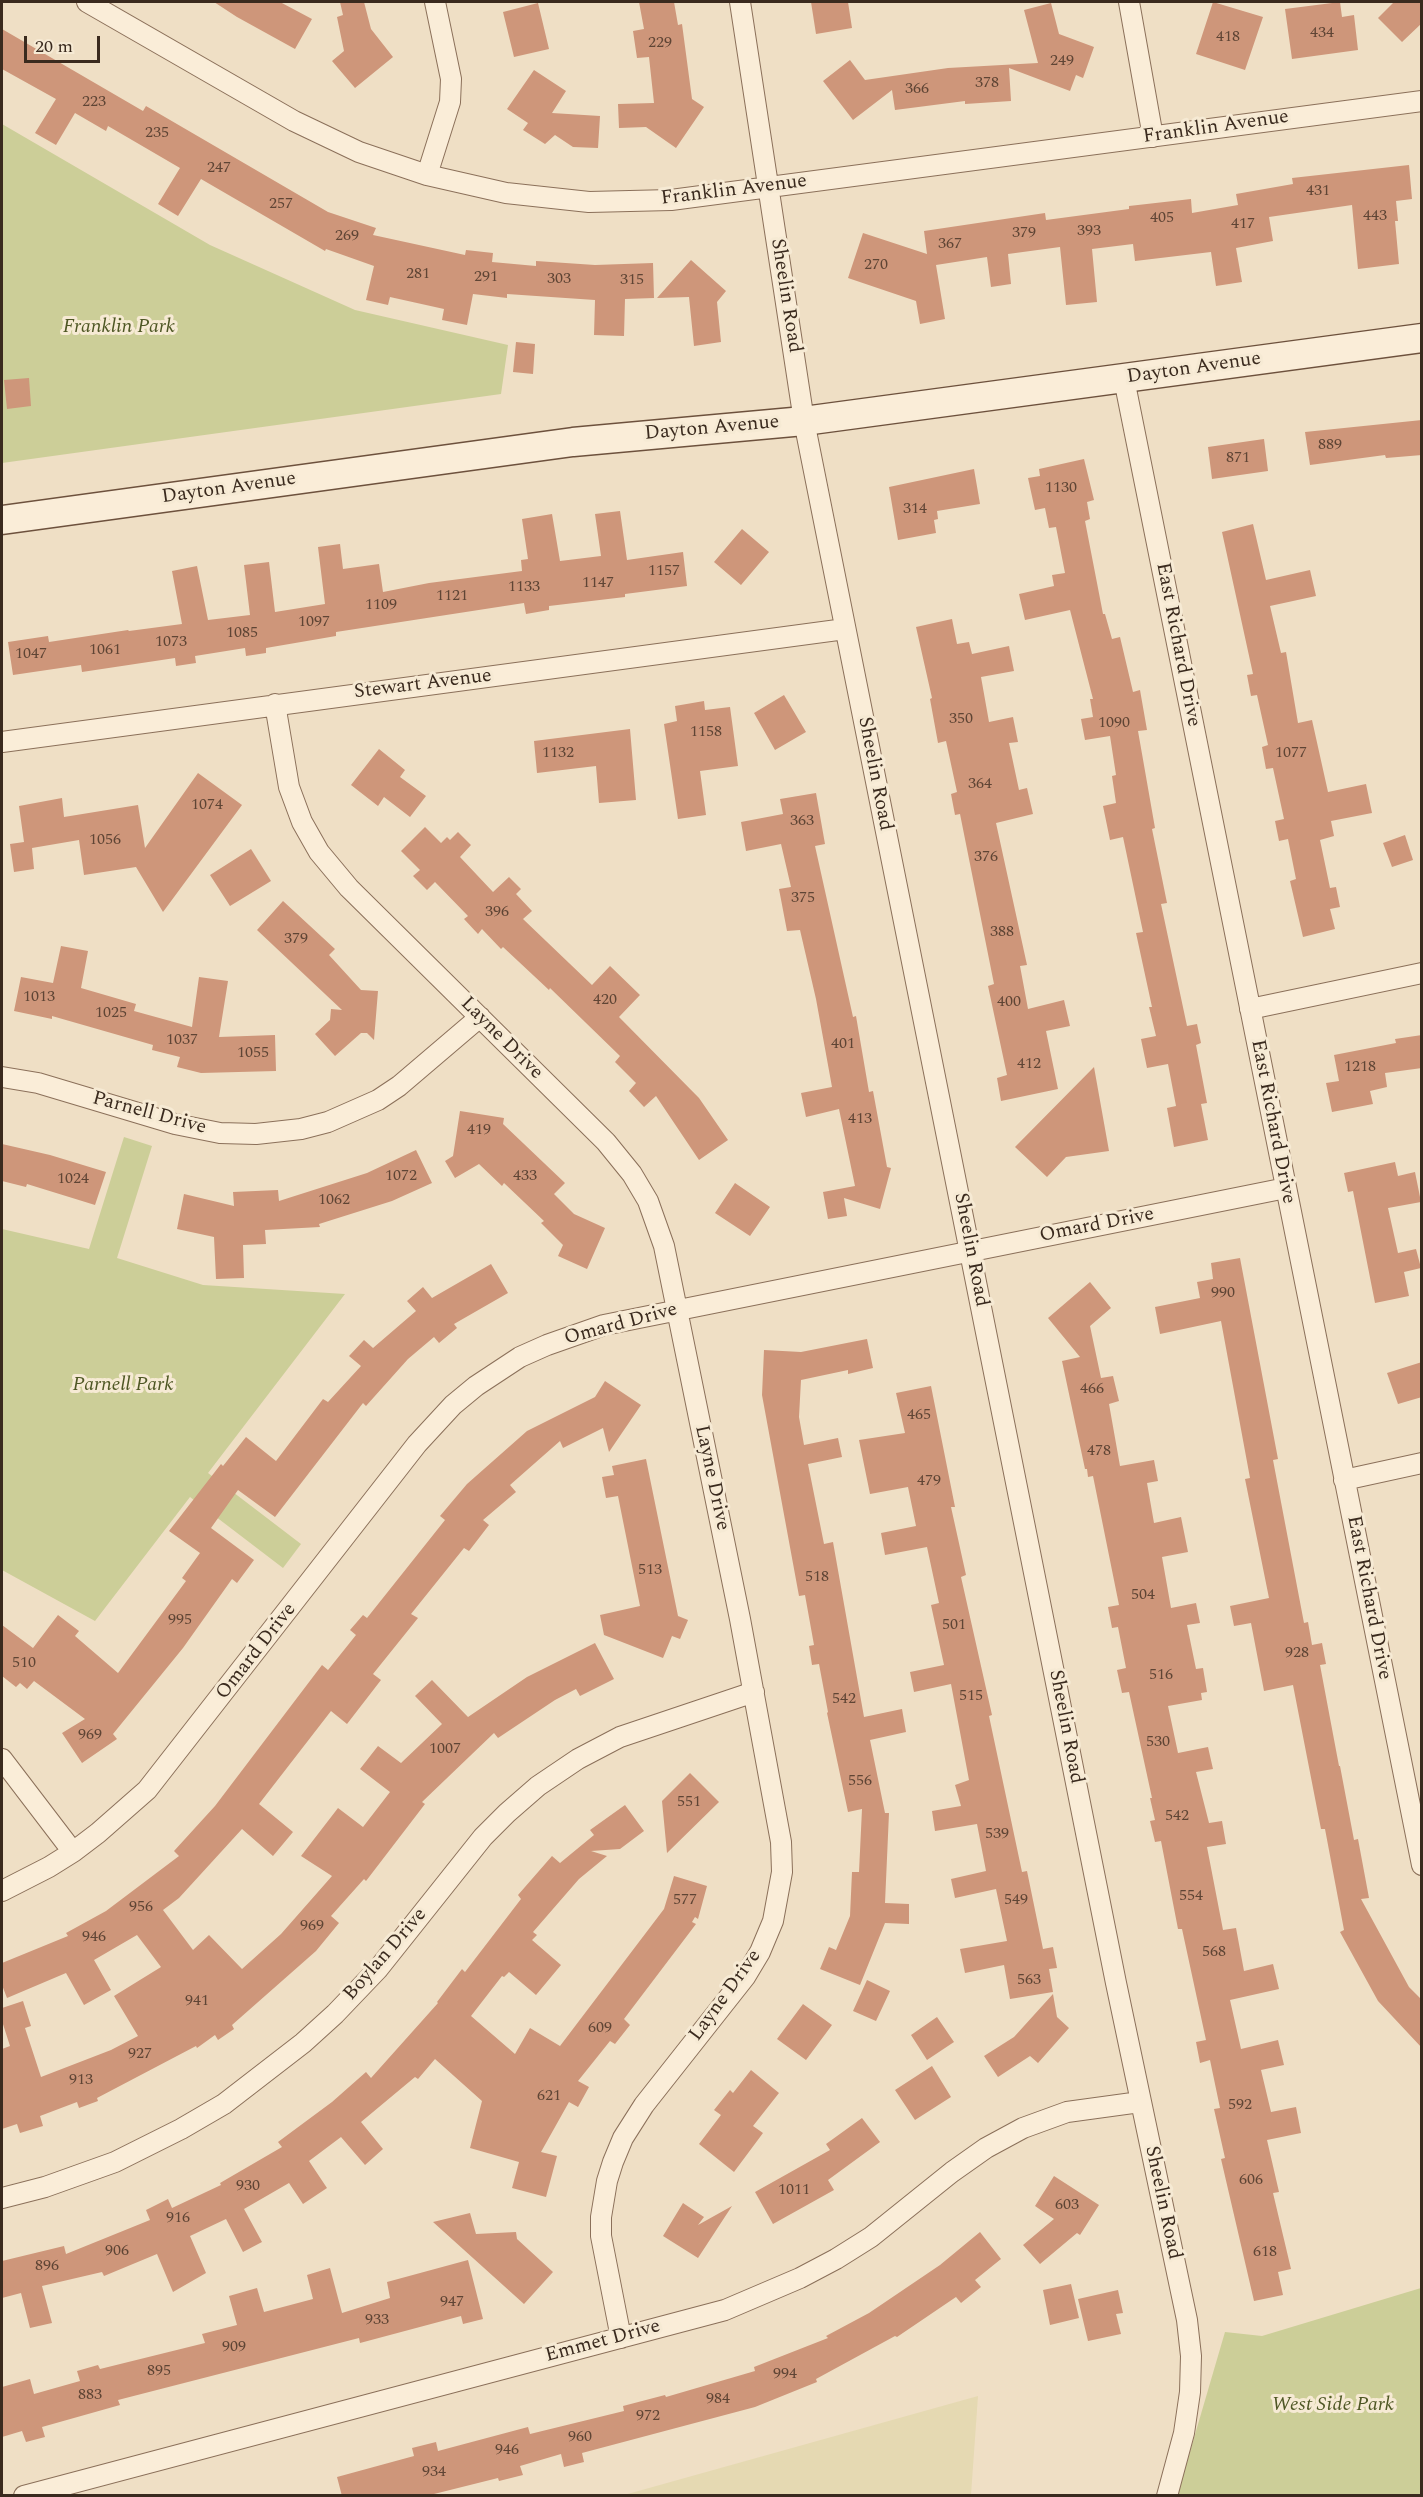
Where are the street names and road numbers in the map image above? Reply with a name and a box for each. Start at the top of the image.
street label: Franklin Avenue [1142,106,1290,150]
street label: Franklin Avenue [660,170,808,212]
street label: Sheelin Road [764,237,806,355]
street label: Dayton Avenue [1125,348,1263,390]
street label: Dayton Avenue [644,411,780,447]
street label: Dayton Avenue [160,468,298,510]
street label: East Richard Drive [1149,561,1205,729]
street label: Stewart Avenue [353,665,493,705]
street label: Sheelin Road [851,715,897,833]
street label: Layne Drive [455,993,547,1085]
street label: East Richard Drive [1244,1038,1300,1206]
street label: Parnell Drive [89,1087,209,1141]
street label: Sheelin Road [947,1191,993,1309]
street label: Omard Drive [1038,1203,1156,1249]
street label: Omard Drive [562,1298,680,1352]
street label: Layne Drive [688,1423,734,1533]
street label: East Richard Drive [1340,1514,1396,1682]
street label: Omard Drive [212,1599,302,1705]
street label: Sheelin Road [1042,1668,1088,1786]
street label: Boylan Drive [339,1904,433,2006]
street label: Layne Drive [685,1946,767,2046]
street label: Sheelin Road [1138,2144,1186,2262]
street label: Emmet Drive [543,2315,663,2369]

